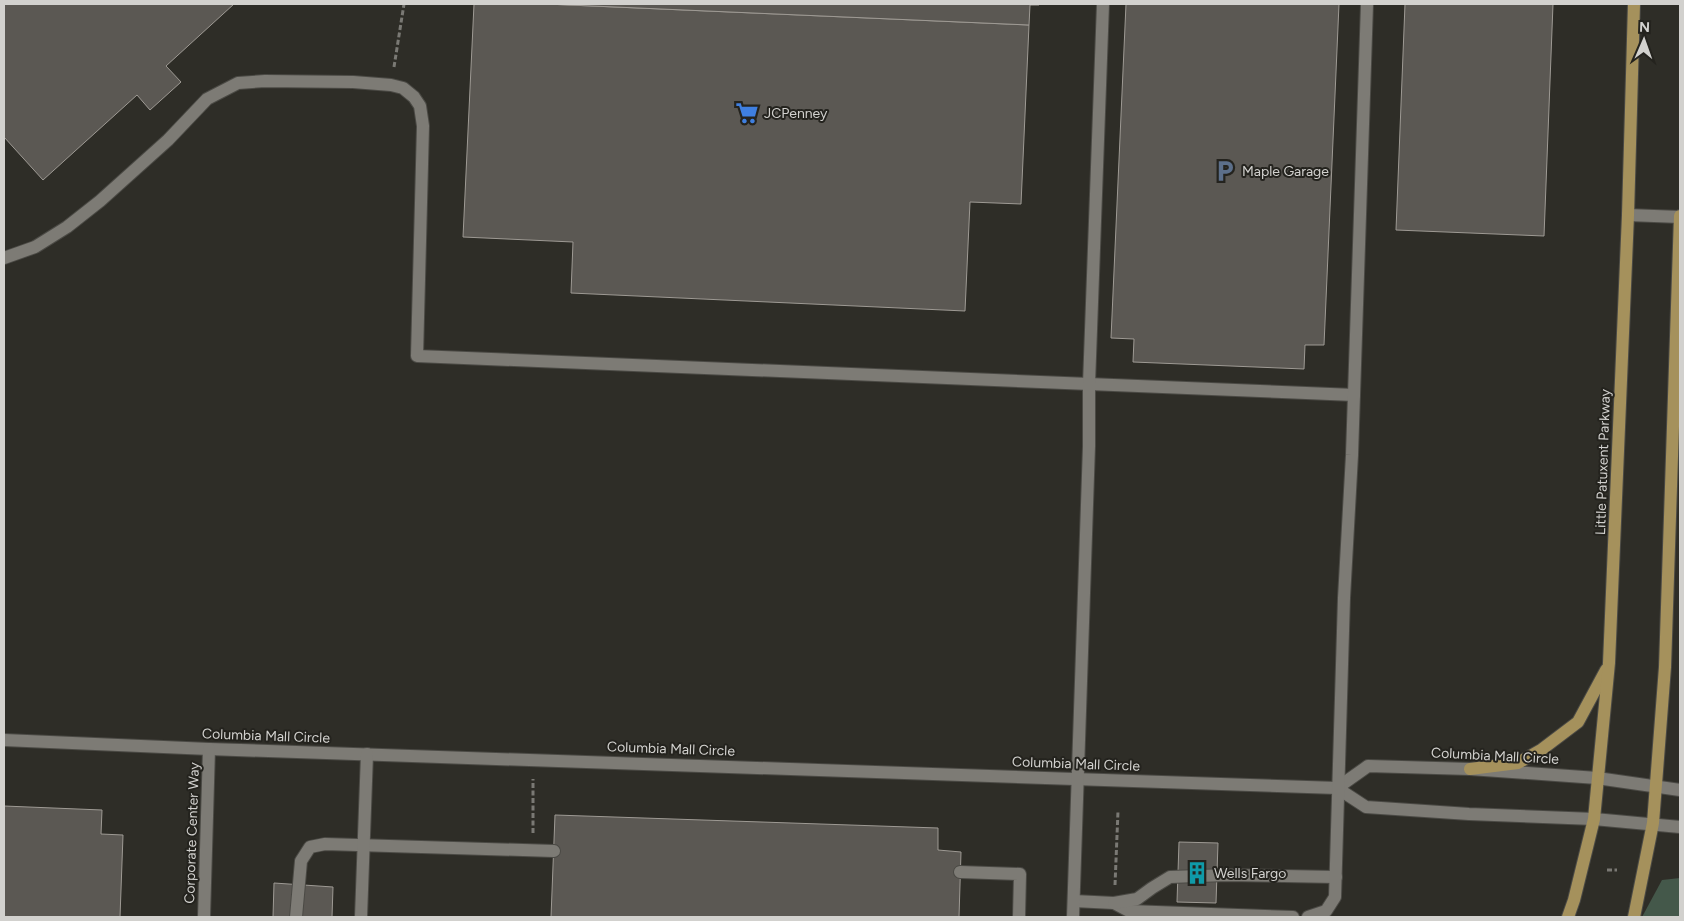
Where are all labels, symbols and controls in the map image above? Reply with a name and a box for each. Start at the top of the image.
north arrow [1619,15,1669,65]
text: N [1639,19,1650,36]
supermarket icon: JCPenney [734,100,760,126]
place label: JCPenney [764,105,828,122]
parking icon: Maple Garage [1212,158,1238,184]
place label: Maple Garage [1242,163,1329,180]
street label: Little Patuxent Parkway [1592,388,1614,535]
street label: Columbia Mall Circle [202,725,331,747]
street label: Columbia Mall Circle [607,738,736,760]
street label: Columbia Mall Circle [1431,744,1560,768]
street label: Columbia Mall Circle [1012,753,1141,775]
street label: Corporate Center Way [181,761,203,904]
building icon: Wells Fargo [1184,860,1210,886]
place label: Wells Fargo [1214,865,1286,882]

